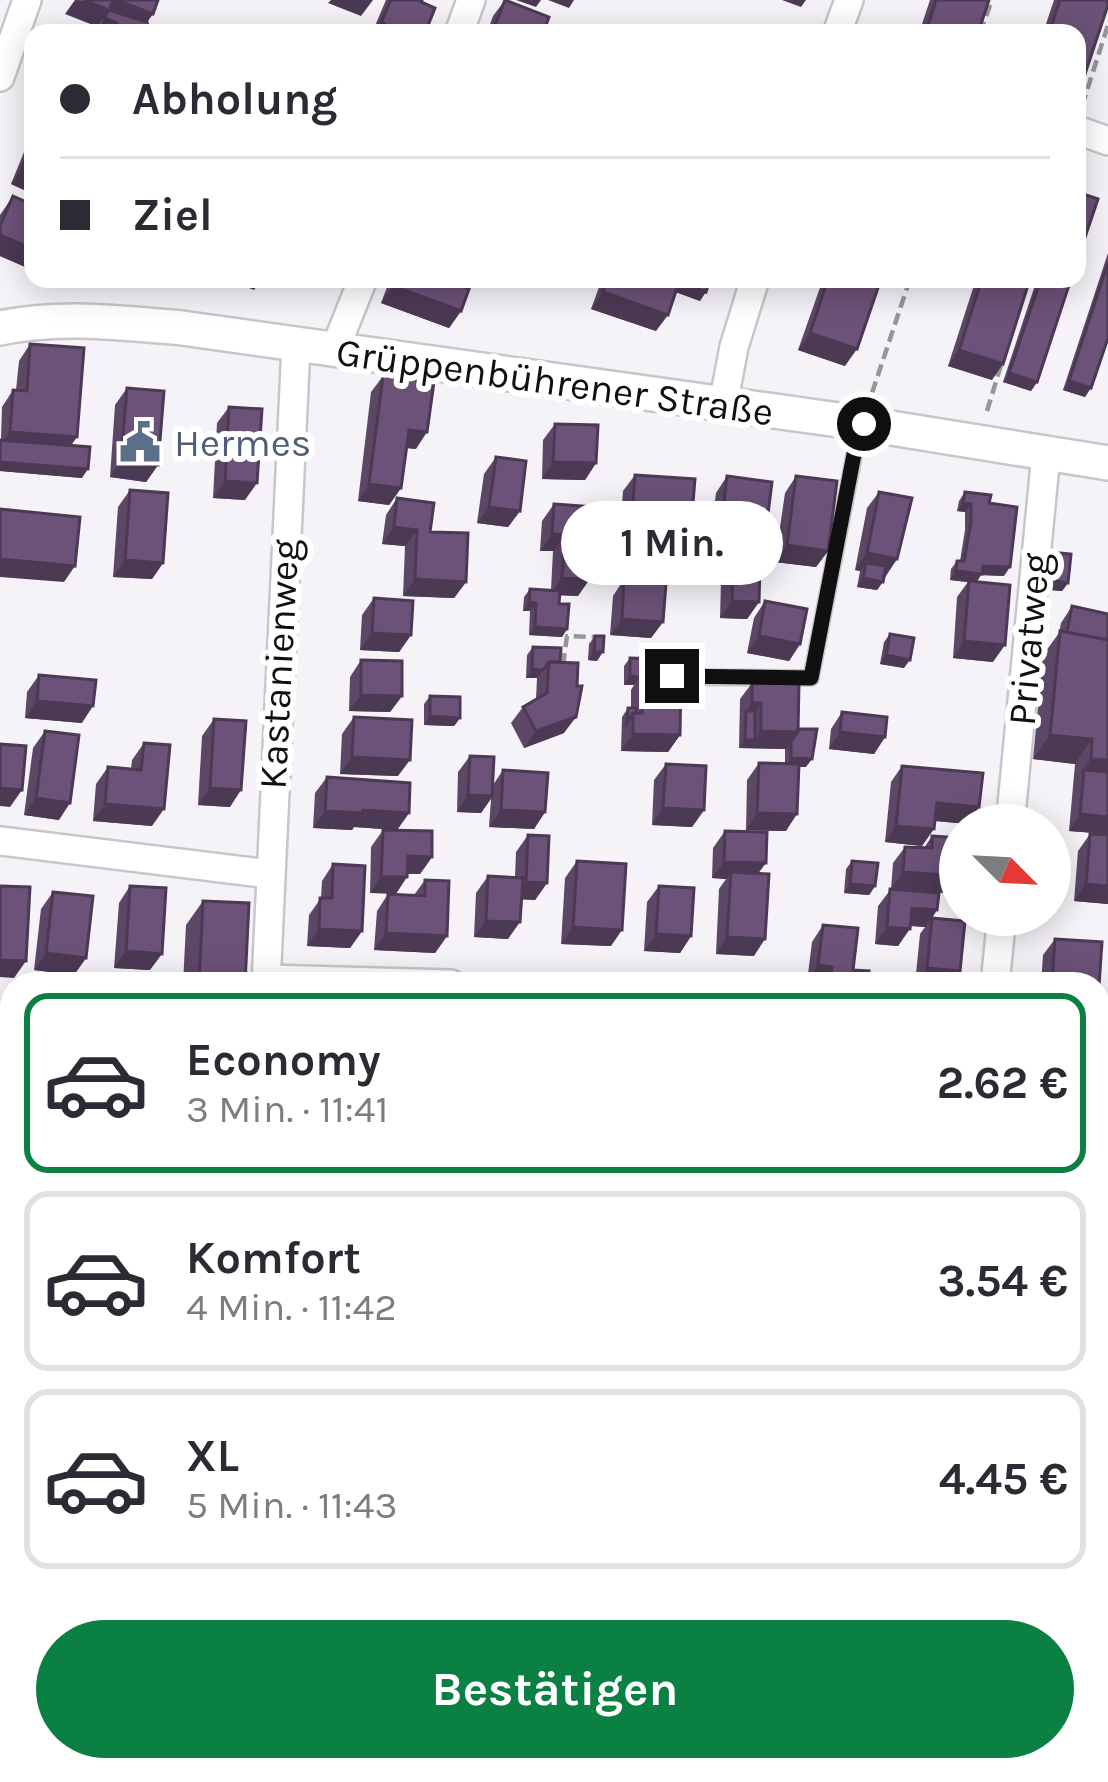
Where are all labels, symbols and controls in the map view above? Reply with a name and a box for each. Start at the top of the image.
text: Abholung [132,73,337,125]
text: Ziel [132,189,213,241]
street label: Grüppenbührener Straße [333,329,776,435]
route start [837,397,891,451]
public building icon: Hermes [117,419,163,465]
place label: Hermes [174,420,311,466]
callout: 1 Min. [561,502,783,586]
text: 1 Min. [620,520,724,566]
street label: Kastanienweg [249,538,309,790]
street label: Privatweg [999,551,1059,727]
route end [645,649,699,703]
north arrow [939,804,1071,936]
map controls [939,804,1071,936]
icon: car [42,1029,150,1137]
text: Economy [186,1034,381,1086]
text: 2.62 € [937,1057,1068,1109]
text: 3 Min. · 11:41 [186,1086,388,1132]
icon: car [42,1227,150,1335]
text: Komfort [186,1232,361,1284]
text: 3.54 € [937,1255,1068,1307]
text: 4 Min. · 11:42 [186,1284,397,1330]
icon: car [42,1425,150,1533]
text: XL [186,1430,239,1482]
text: 4.45 € [939,1453,1068,1505]
text: 5 Min. · 11:43 [186,1482,398,1528]
button: Bestätigen [36,1620,1074,1758]

